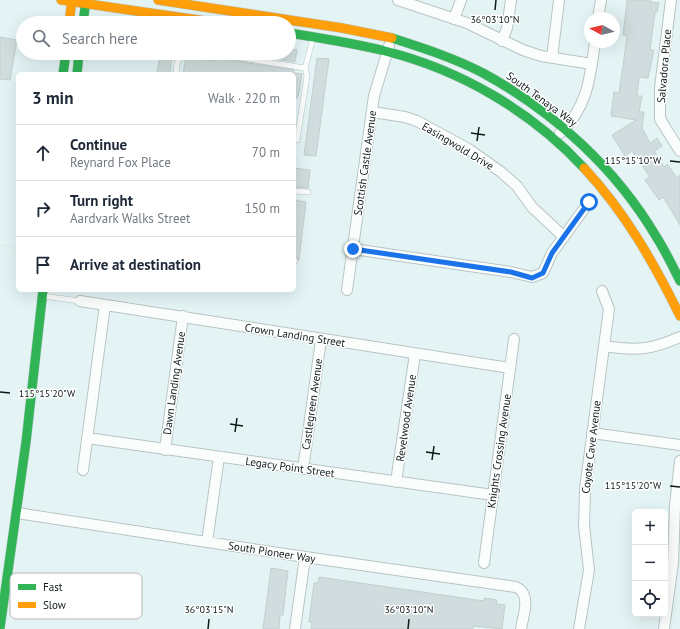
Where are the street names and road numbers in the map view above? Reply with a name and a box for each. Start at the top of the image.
street label: Salvadora Place [654,28,674,104]
street label: South Tenaya Way [504,69,581,130]
street label: Scottish Castle Avenue [351,109,379,217]
street label: Easingwold Drive [419,119,497,173]
street label: Crown Landing Street [244,320,346,350]
street label: Dawn Landing Avenue [160,330,188,436]
street label: Castlegreen Avenue [299,357,325,451]
street label: Revelwood Avenue [393,373,419,463]
street label: Knights Crossing Avenue [484,392,514,509]
street label: Coyote Cave Avenue [578,399,604,494]
street label: Legacy Point Street [245,454,336,480]
street label: South Pioneer Way [227,538,317,566]

